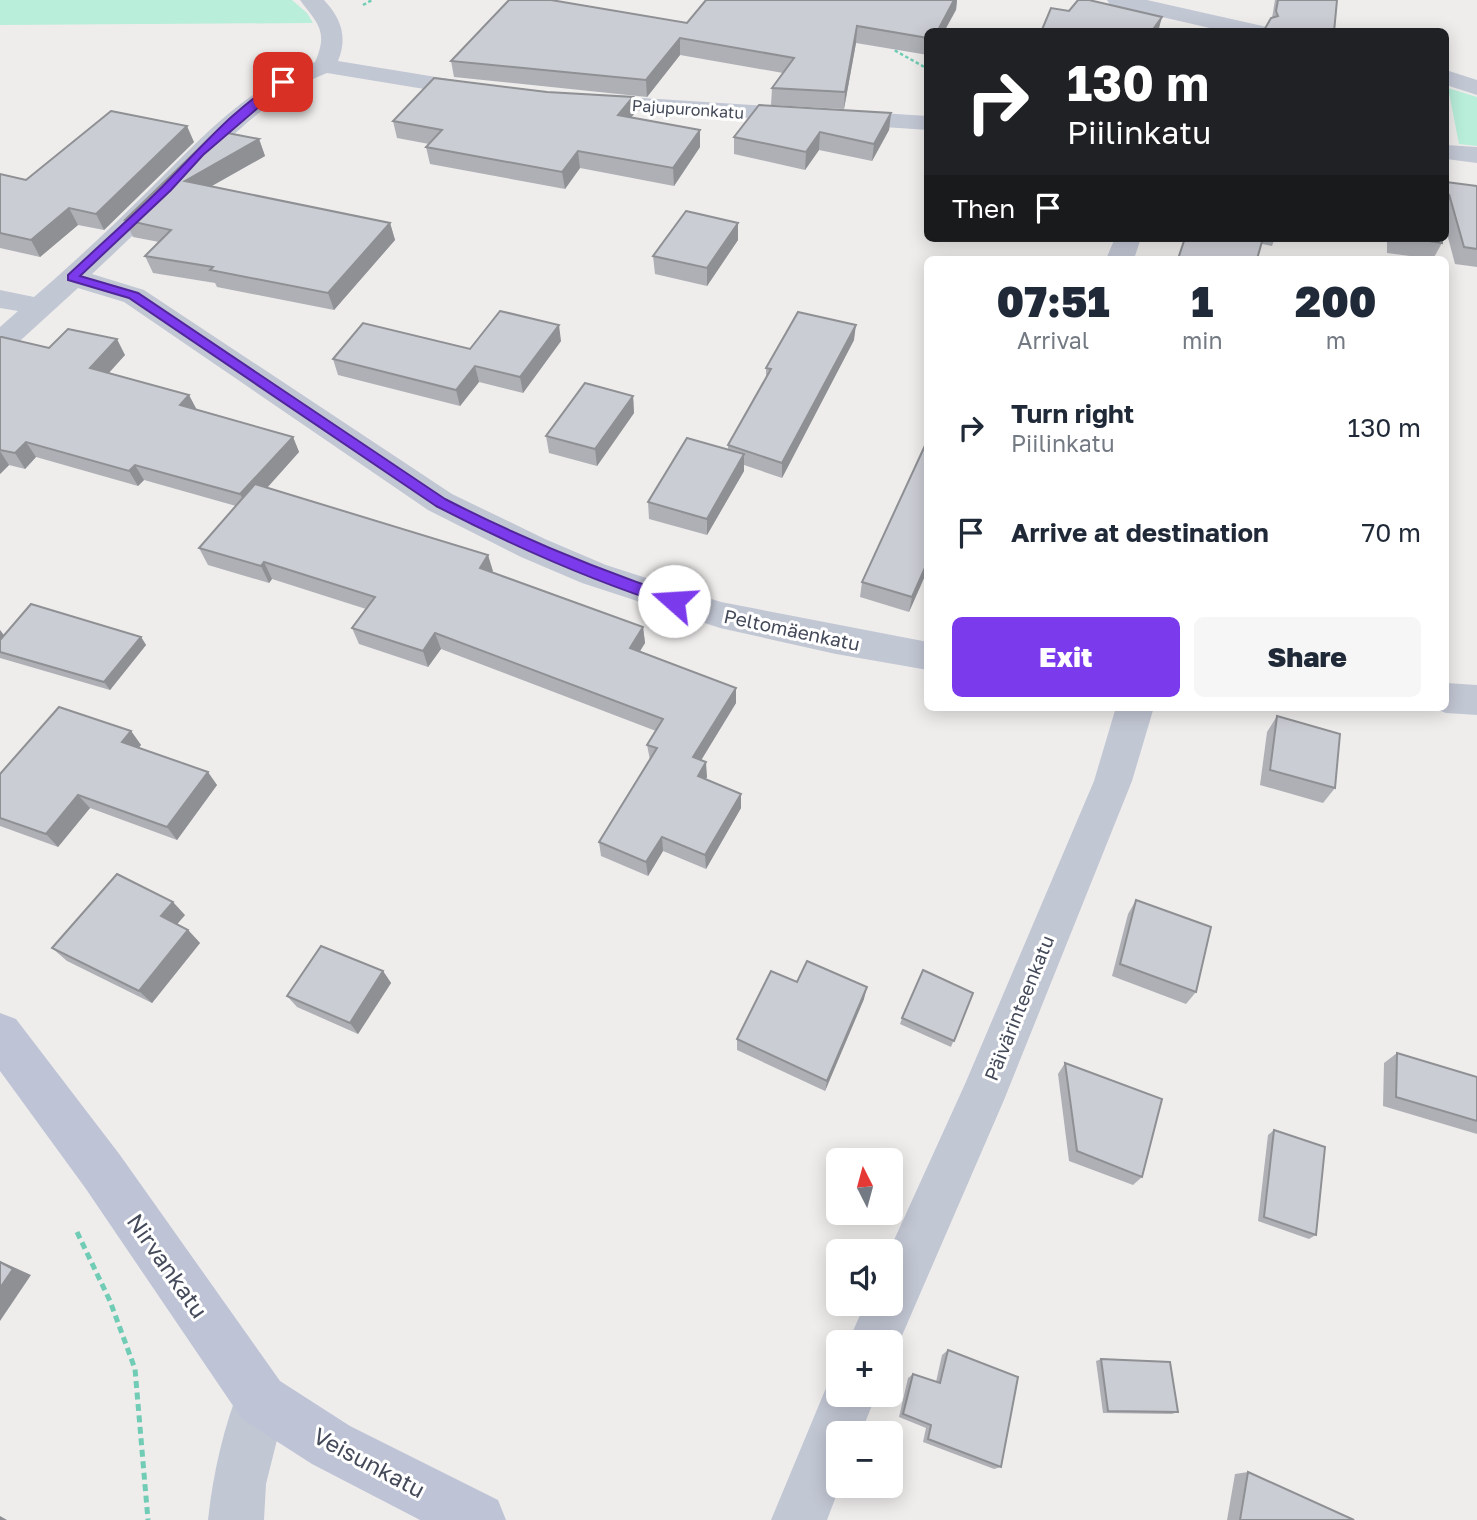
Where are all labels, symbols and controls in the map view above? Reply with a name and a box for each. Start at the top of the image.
pin [253,52,313,112]
text: 130 m [1067,53,1209,112]
icon: right [952,56,1043,147]
icon: arrive [264,63,302,101]
street label: Pajupuronkatu [631,95,745,123]
text: Piilinkatu [1067,113,1211,151]
icon: arrive [1029,189,1067,227]
text: Then [952,193,1015,224]
text: 07:51 [996,276,1110,326]
text: 1 [1191,276,1213,326]
text: 200 [1295,276,1377,326]
text: Arrival [1017,326,1089,354]
text: min [1182,326,1223,354]
text: m [1326,326,1346,354]
text: Turn right [1011,398,1134,429]
icon: right [952,409,990,447]
text: 130 m [1348,412,1421,443]
text: Piilinkatu [1011,429,1115,457]
icon: arrive [952,514,990,552]
text: Arrive at destination [1011,517,1269,548]
text: 70 m [1362,517,1421,548]
position arrow [637,564,711,638]
street label: Peltomäenkatu [722,604,862,655]
button: Exit [952,617,1180,697]
button: Share [1194,617,1421,697]
street label: Päivärinteenkatu [979,932,1058,1084]
north arrow [826,1148,903,1225]
map controls [826,1148,903,1498]
street label: Nirvankatu [122,1208,214,1323]
button: sound [826,1239,903,1316]
button: + [826,1330,903,1407]
street label: Veisunkatu [309,1421,430,1503]
button: − [826,1421,903,1498]

